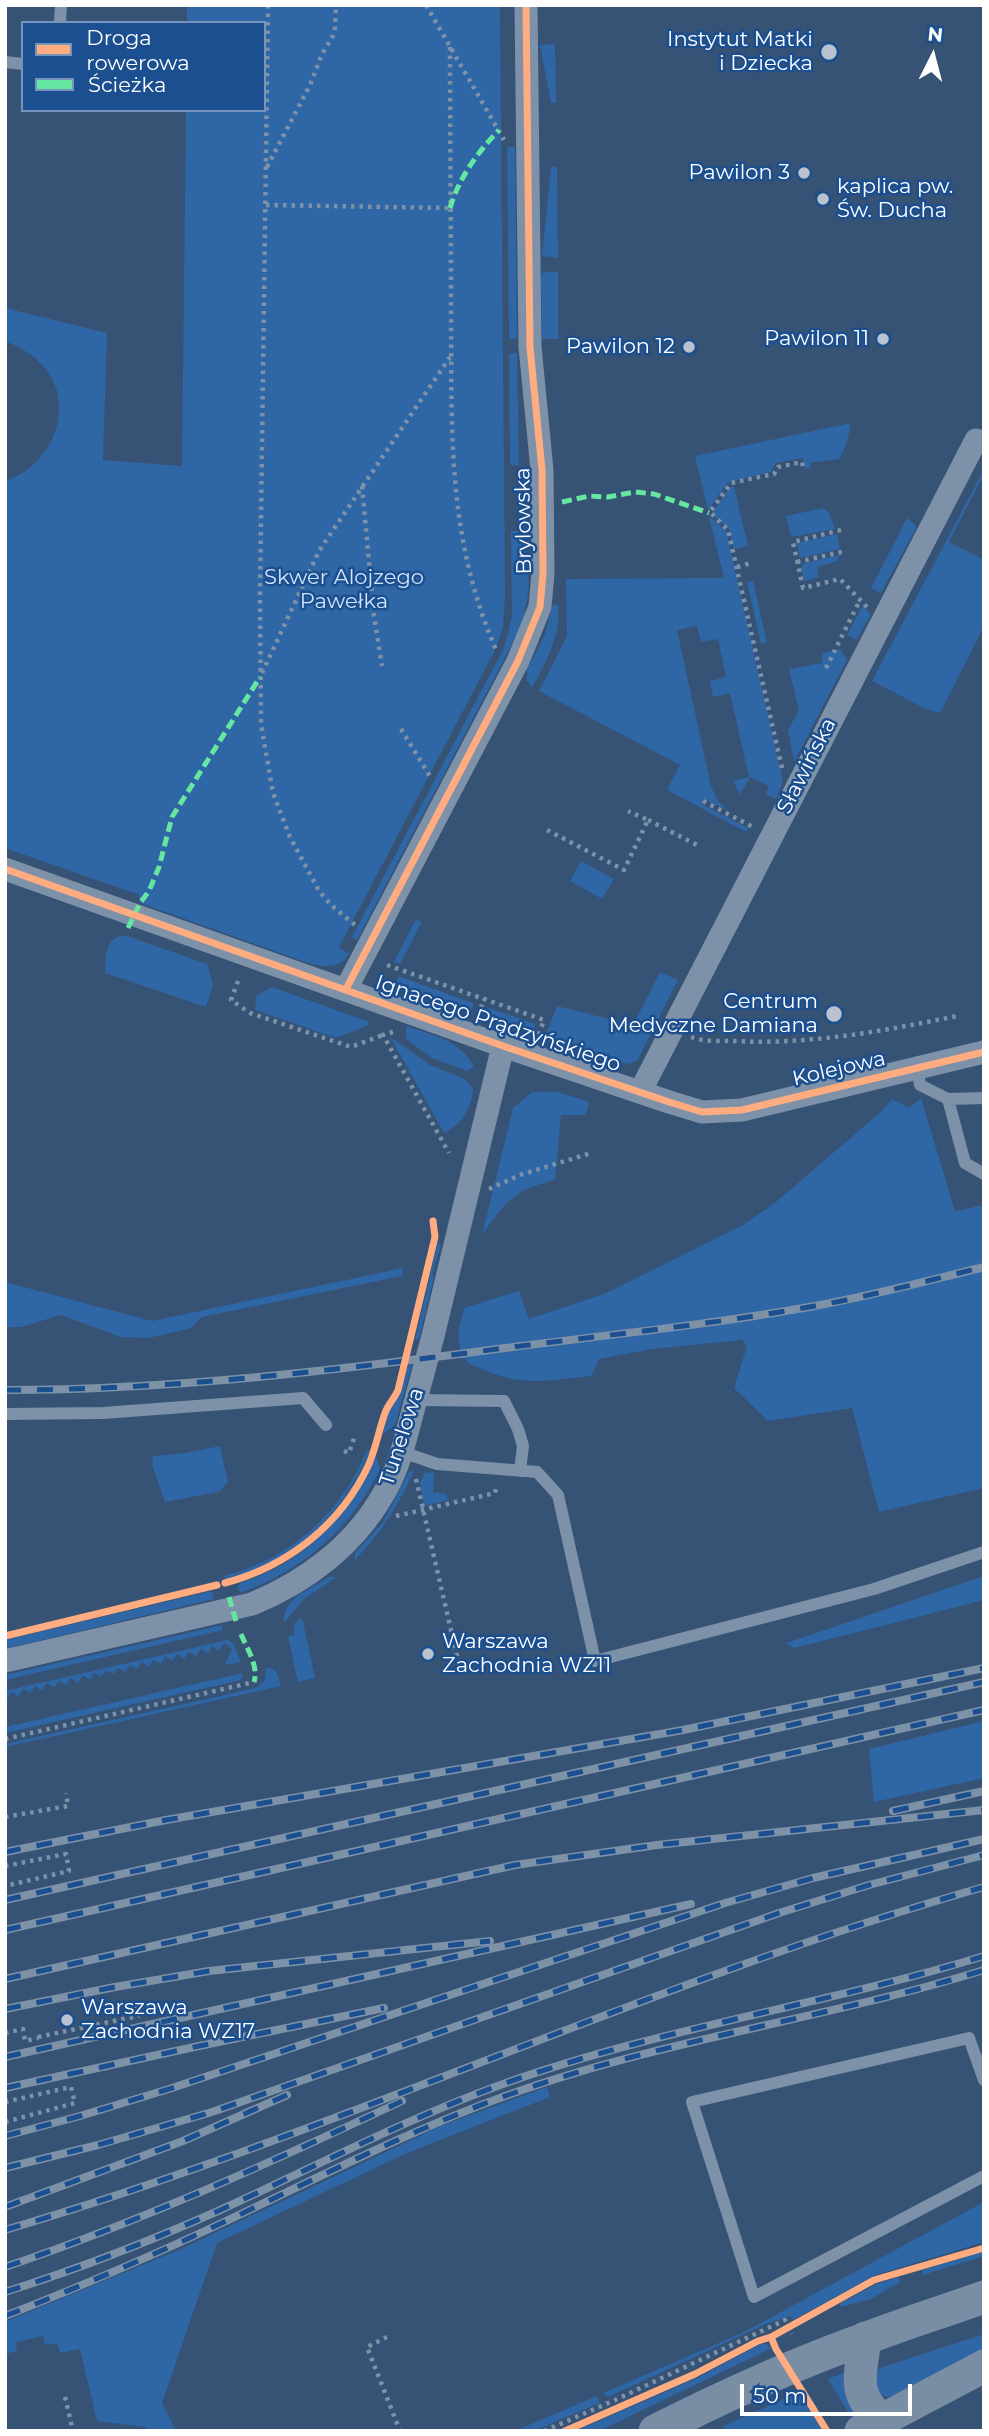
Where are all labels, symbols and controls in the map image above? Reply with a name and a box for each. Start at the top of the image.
legend [21,21,266,112]
north arrow [898,21,968,91]
text: N [926,22,944,47]
text: Droga rowerowa [86,25,190,75]
place label: Instytut Matki i Dziecka [667,27,813,77]
marker: Instytut Matki i Dziecka [819,42,839,62]
text: Ścieżka [88,72,166,97]
place label: Pawilon 3 [689,160,790,186]
marker: Pawilon 3 [796,165,812,181]
place label: kaplica pw. Św. Ducha [837,174,953,224]
marker: kaplica pw. Św. Ducha [815,191,831,207]
place label: Pawilon 11 [764,326,869,352]
marker: Pawilon 11 [875,331,891,347]
place label: Pawilon 12 [566,334,675,360]
marker: Pawilon 12 [681,339,697,355]
street label: Brylowska [510,467,538,575]
park label: Skwer Alojzego Pawełka [264,565,424,615]
street label: Sławińska [772,714,842,818]
street label: Ignacego Prądzyńskiego [372,970,624,1078]
place label: Centrum Medyczne Damiana [609,989,818,1039]
marker: Centrum Medyczne Damiana [824,1004,844,1024]
street label: Kolejowa [790,1046,888,1092]
street label: Tunelowa [374,1385,430,1489]
place label: Warszawa Zachodnia WZ11 [442,1629,611,1679]
marker: Warszawa Zachodnia WZ11 [420,1646,436,1662]
place label: Warszawa Zachodnia WZ17 [81,1995,255,2045]
marker: Warszawa Zachodnia WZ17 [59,2012,75,2028]
scale bar [744,2370,916,2414]
text: 50 m [753,2383,807,2408]

